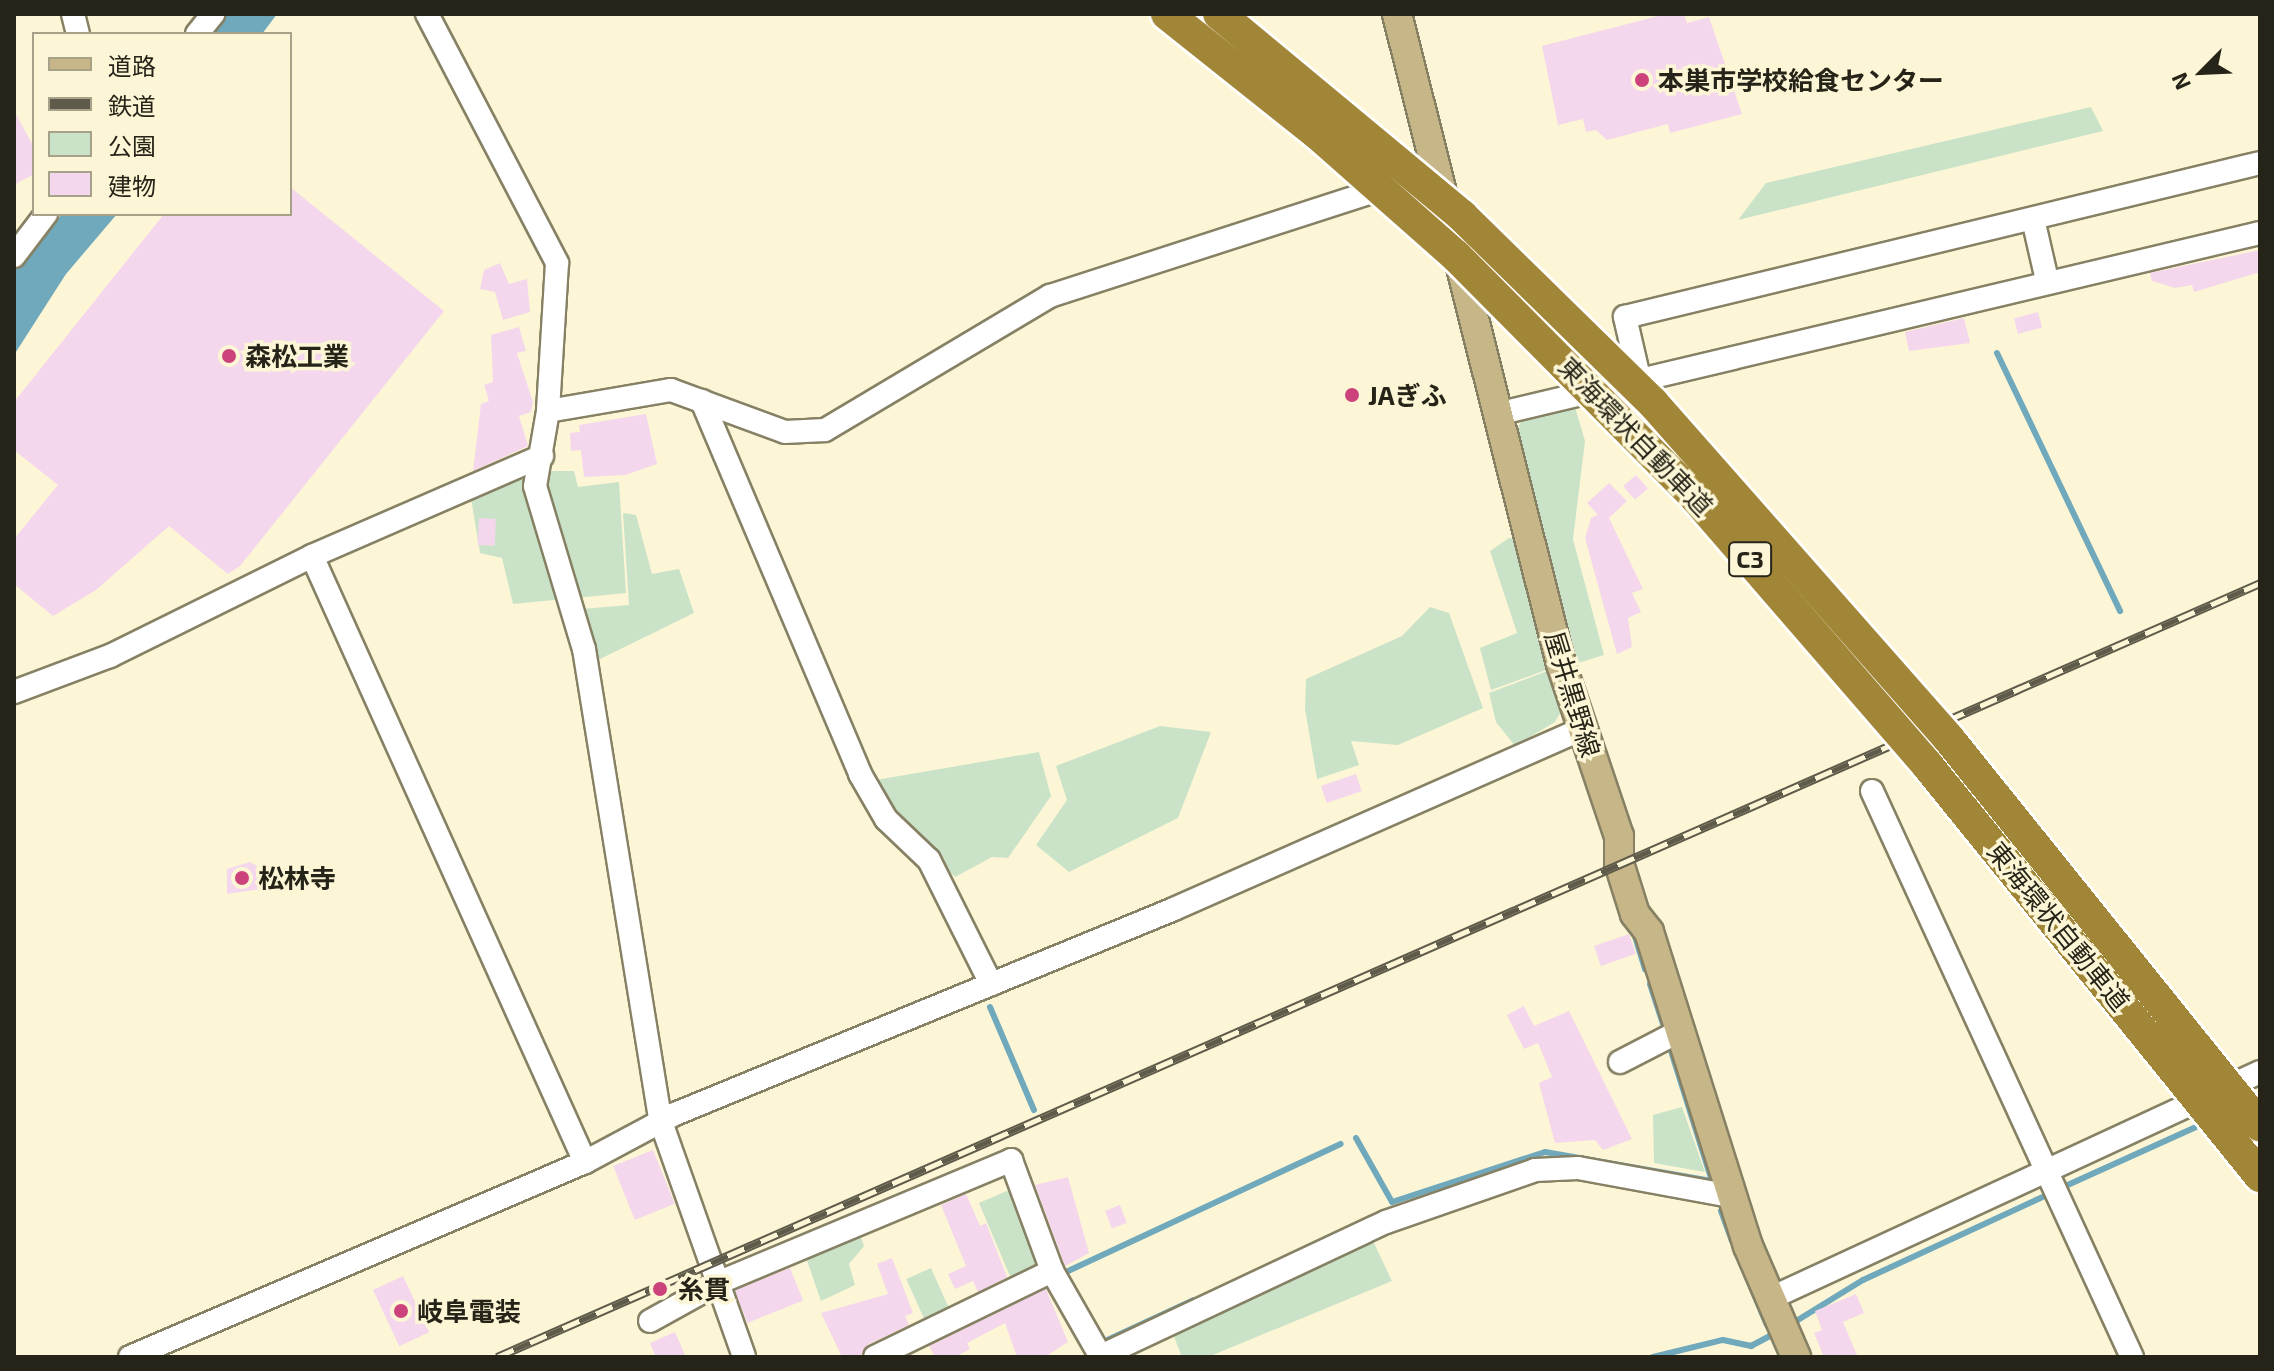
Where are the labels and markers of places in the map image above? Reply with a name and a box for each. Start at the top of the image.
place label: 本巣市学校給食センター [1658,64,1944,96]
marker: 本巣市学校給食センター [1633,71,1651,89]
place label: 森松工業 [245,340,349,372]
marker: 森松工業 [220,347,238,365]
place label: JAぎふ [1368,379,1447,411]
marker: JAぎふ [1343,386,1361,404]
place label: 松林寺 [258,862,336,894]
marker: 松林寺 [233,869,251,887]
place label: 糸貫 [678,1273,730,1305]
marker: 糸貫 [649,1278,671,1300]
place label: 岐阜電装 [417,1295,521,1327]
marker: 岐阜電装 [392,1302,410,1320]

